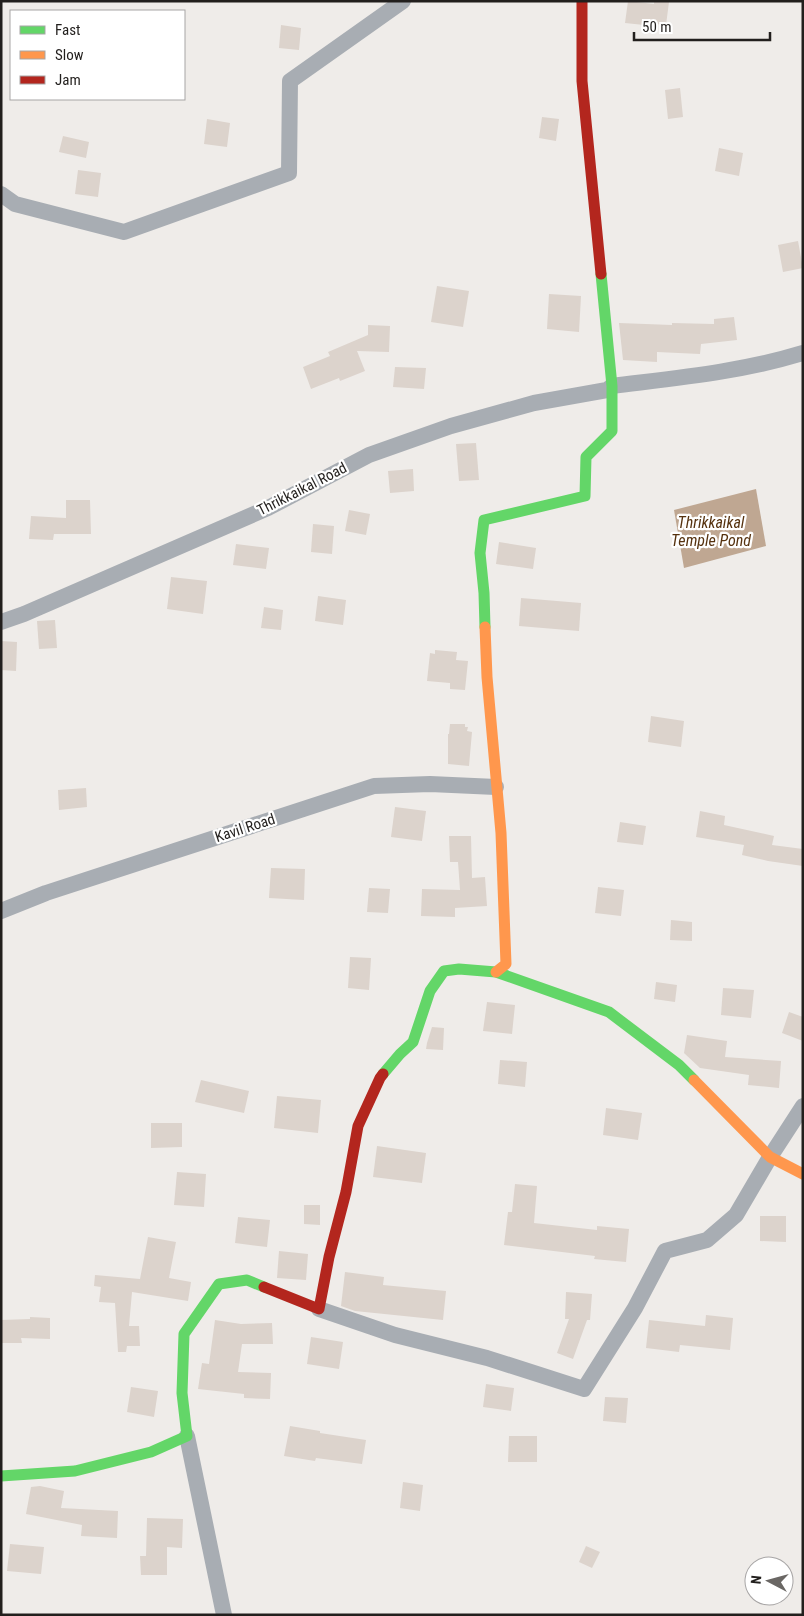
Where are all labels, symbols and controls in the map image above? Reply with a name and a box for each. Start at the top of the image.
legend [10,10,185,100]
scale bar [634,10,770,42]
text: 50 m [642,18,672,36]
text: Fast [55,21,80,39]
text: Slow [55,46,84,64]
text: Jam [55,71,81,89]
street label: Thrikkaikal Road [254,459,350,519]
water label: Thrikkaikal Temple Pond [671,513,751,550]
street label: Kavil Road [213,810,277,846]
north arrow [744,1556,794,1606]
text: N [748,1575,764,1585]

